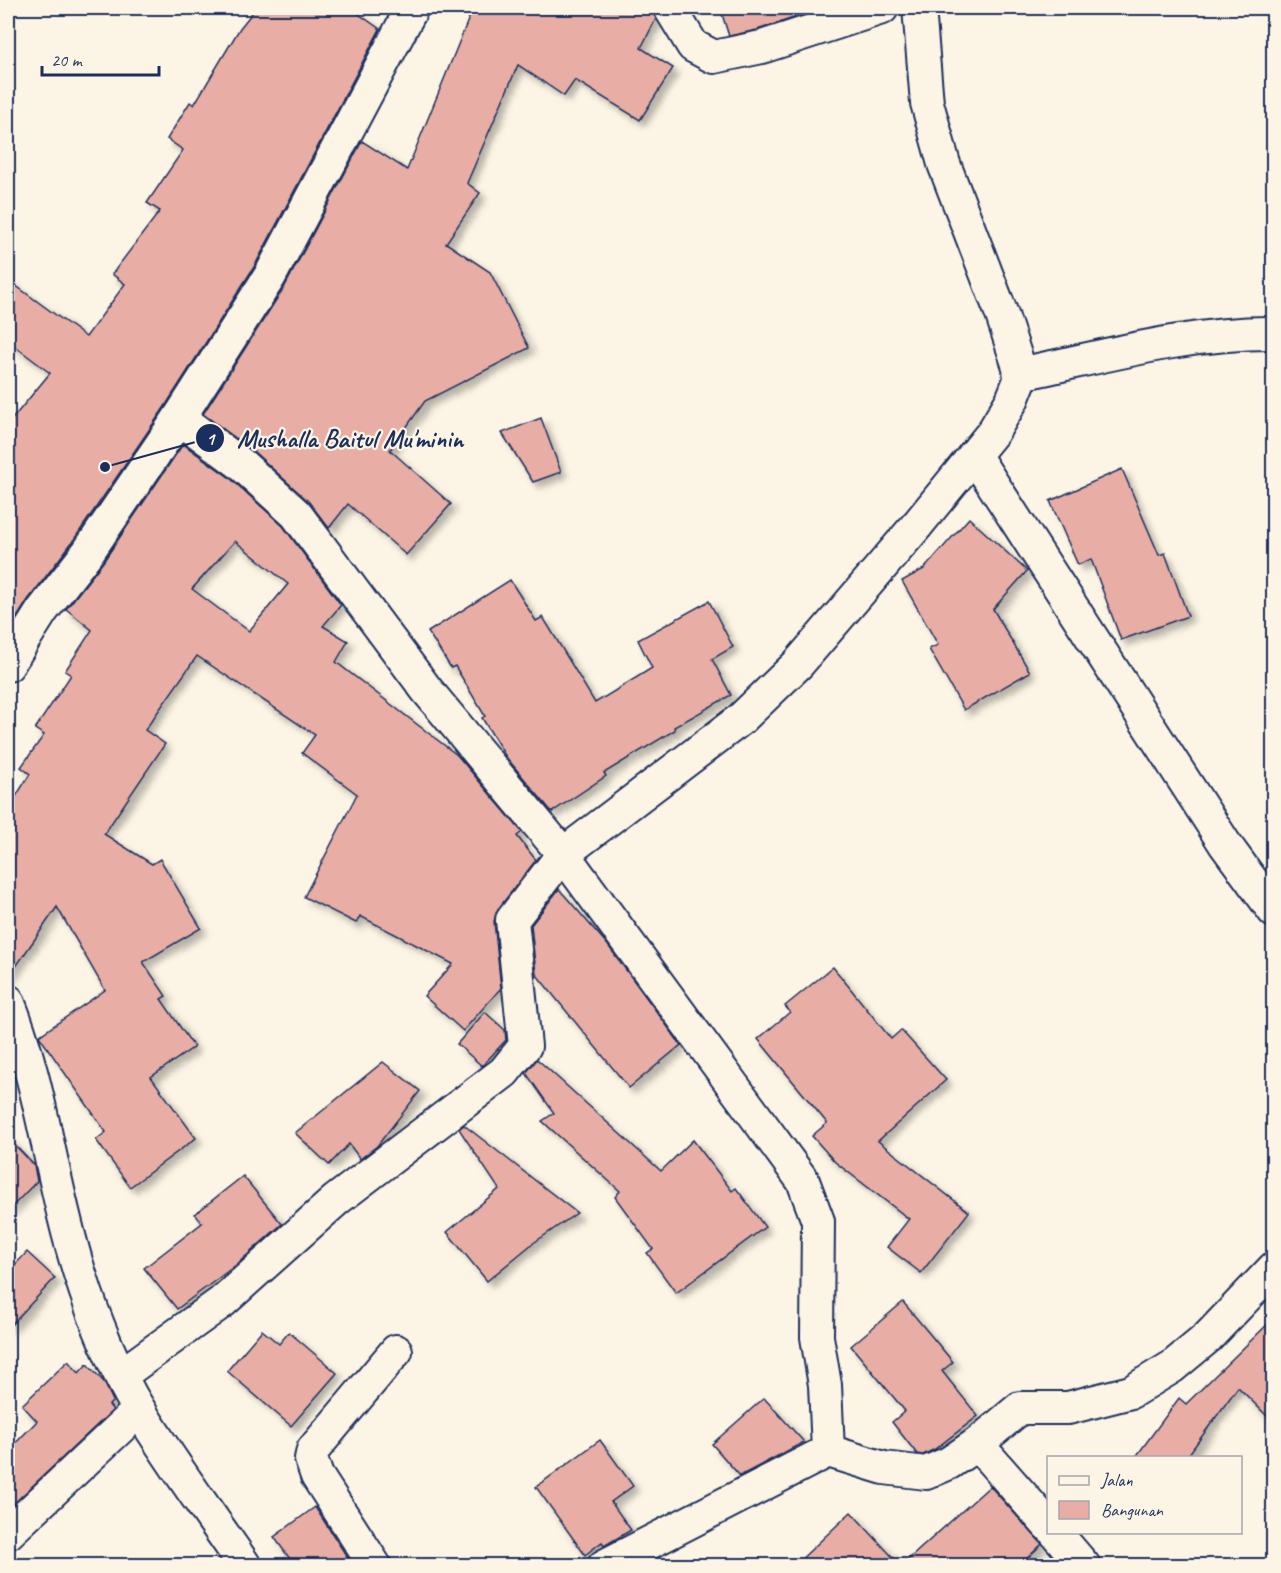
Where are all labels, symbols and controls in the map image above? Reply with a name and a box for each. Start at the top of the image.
scale bar [42,39,159,77]
text: 20 m [51,49,84,71]
callout: Mushalla Baitul Mu'minin [195,416,475,460]
text: Mushalla Baitul Mu'minin [237,422,465,455]
text: 1 [206,428,216,450]
legend [1047,1456,1242,1534]
text: Jalan [1100,1469,1133,1491]
text: Bangunan [1101,1499,1164,1521]

